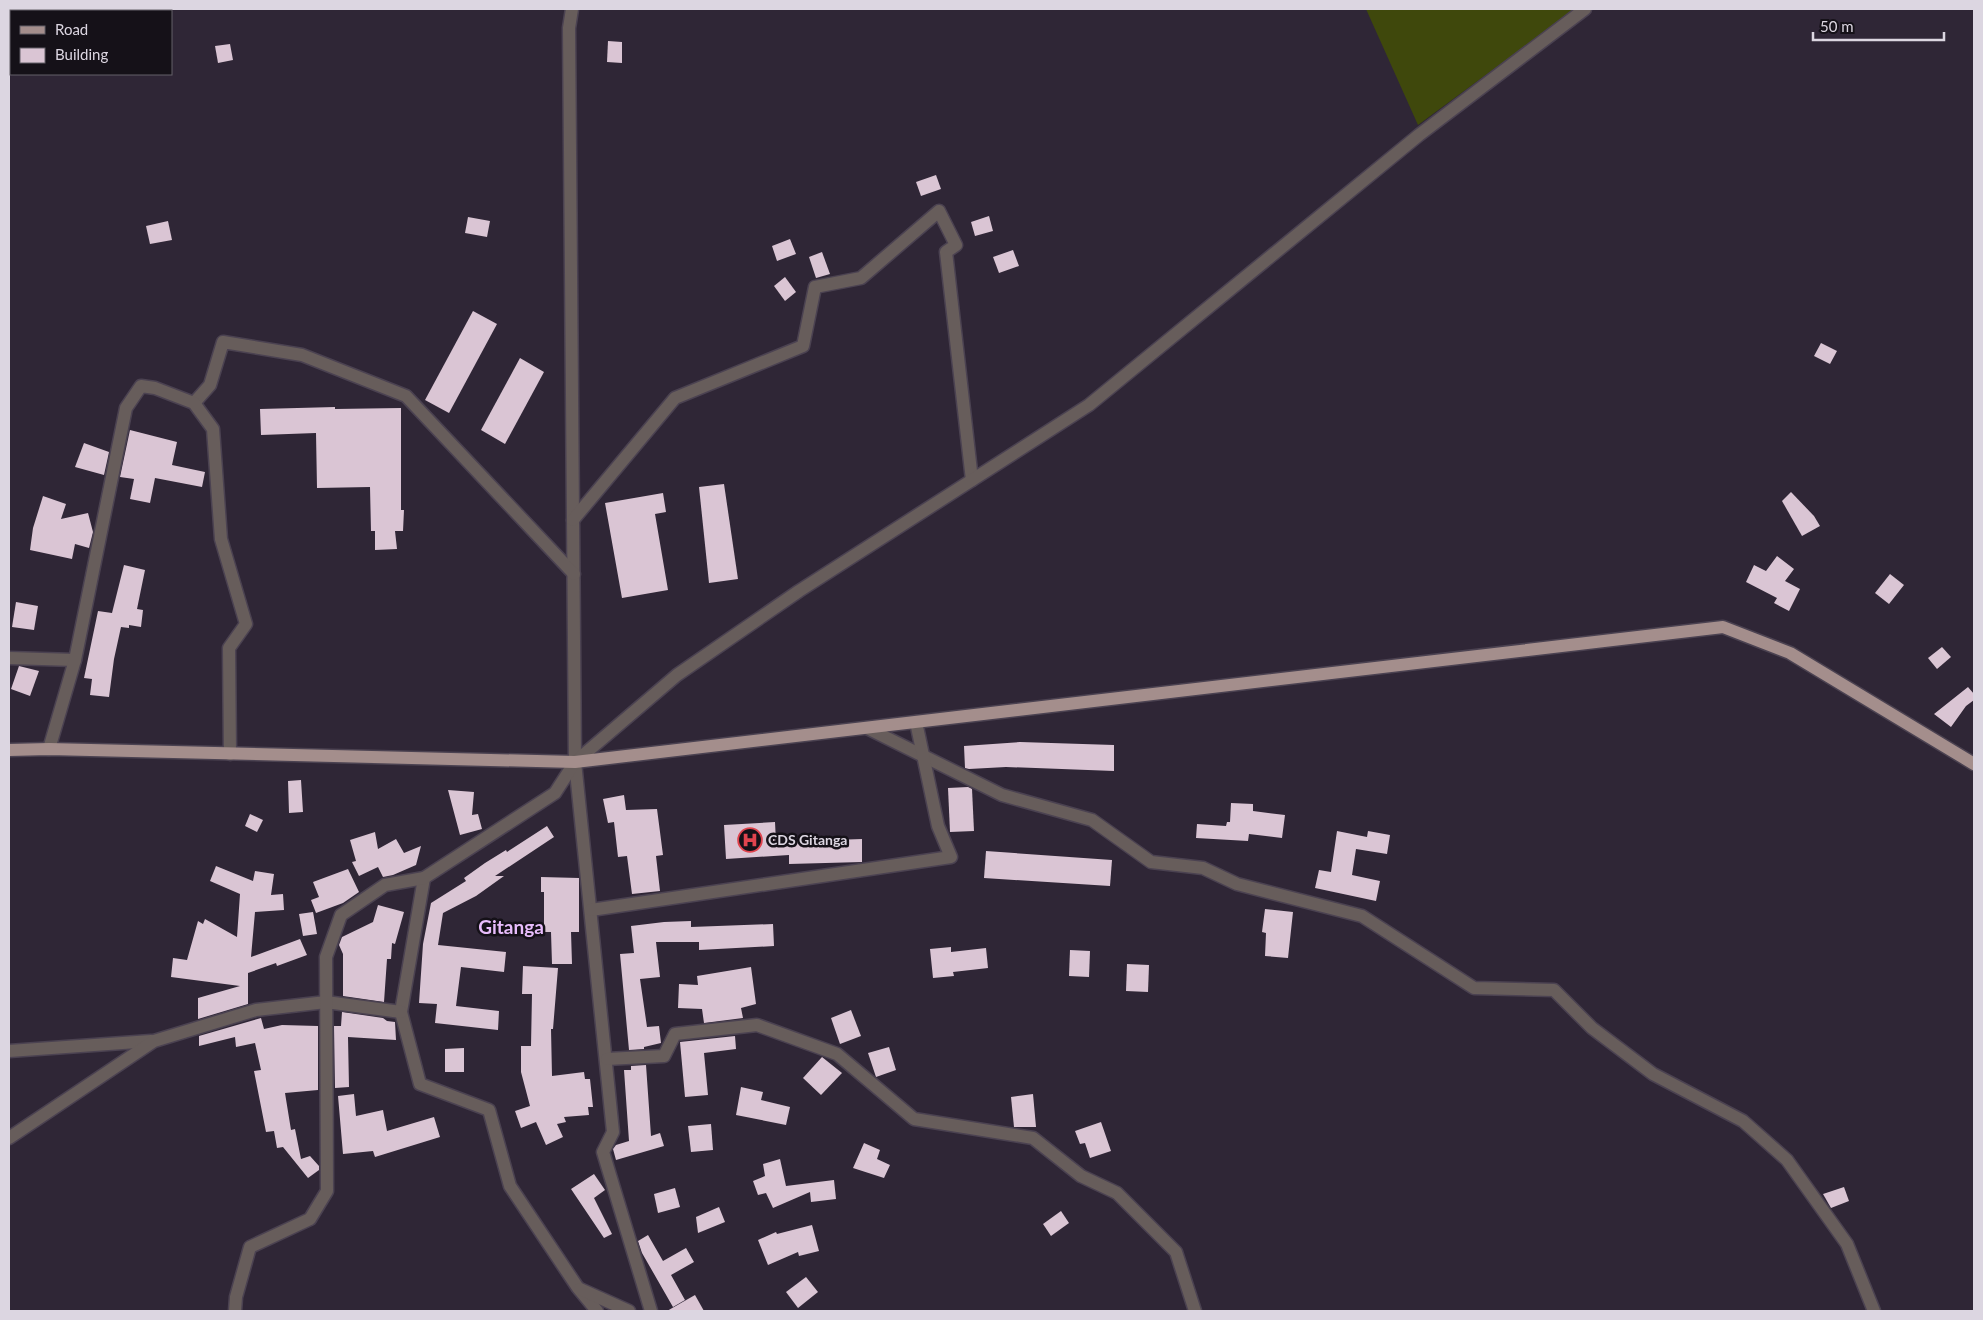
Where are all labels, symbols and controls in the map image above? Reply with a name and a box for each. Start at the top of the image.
legend [10,10,172,75]
scale bar [1813,10,1944,42]
text: 50 m [1820,17,1854,35]
text: Road [55,20,88,38]
text: Building [55,45,108,63]
hospital icon: CDS Gitanga [737,827,763,853]
place label: CDS Gitanga [768,831,847,848]
district label: Gitanga [478,915,544,938]

